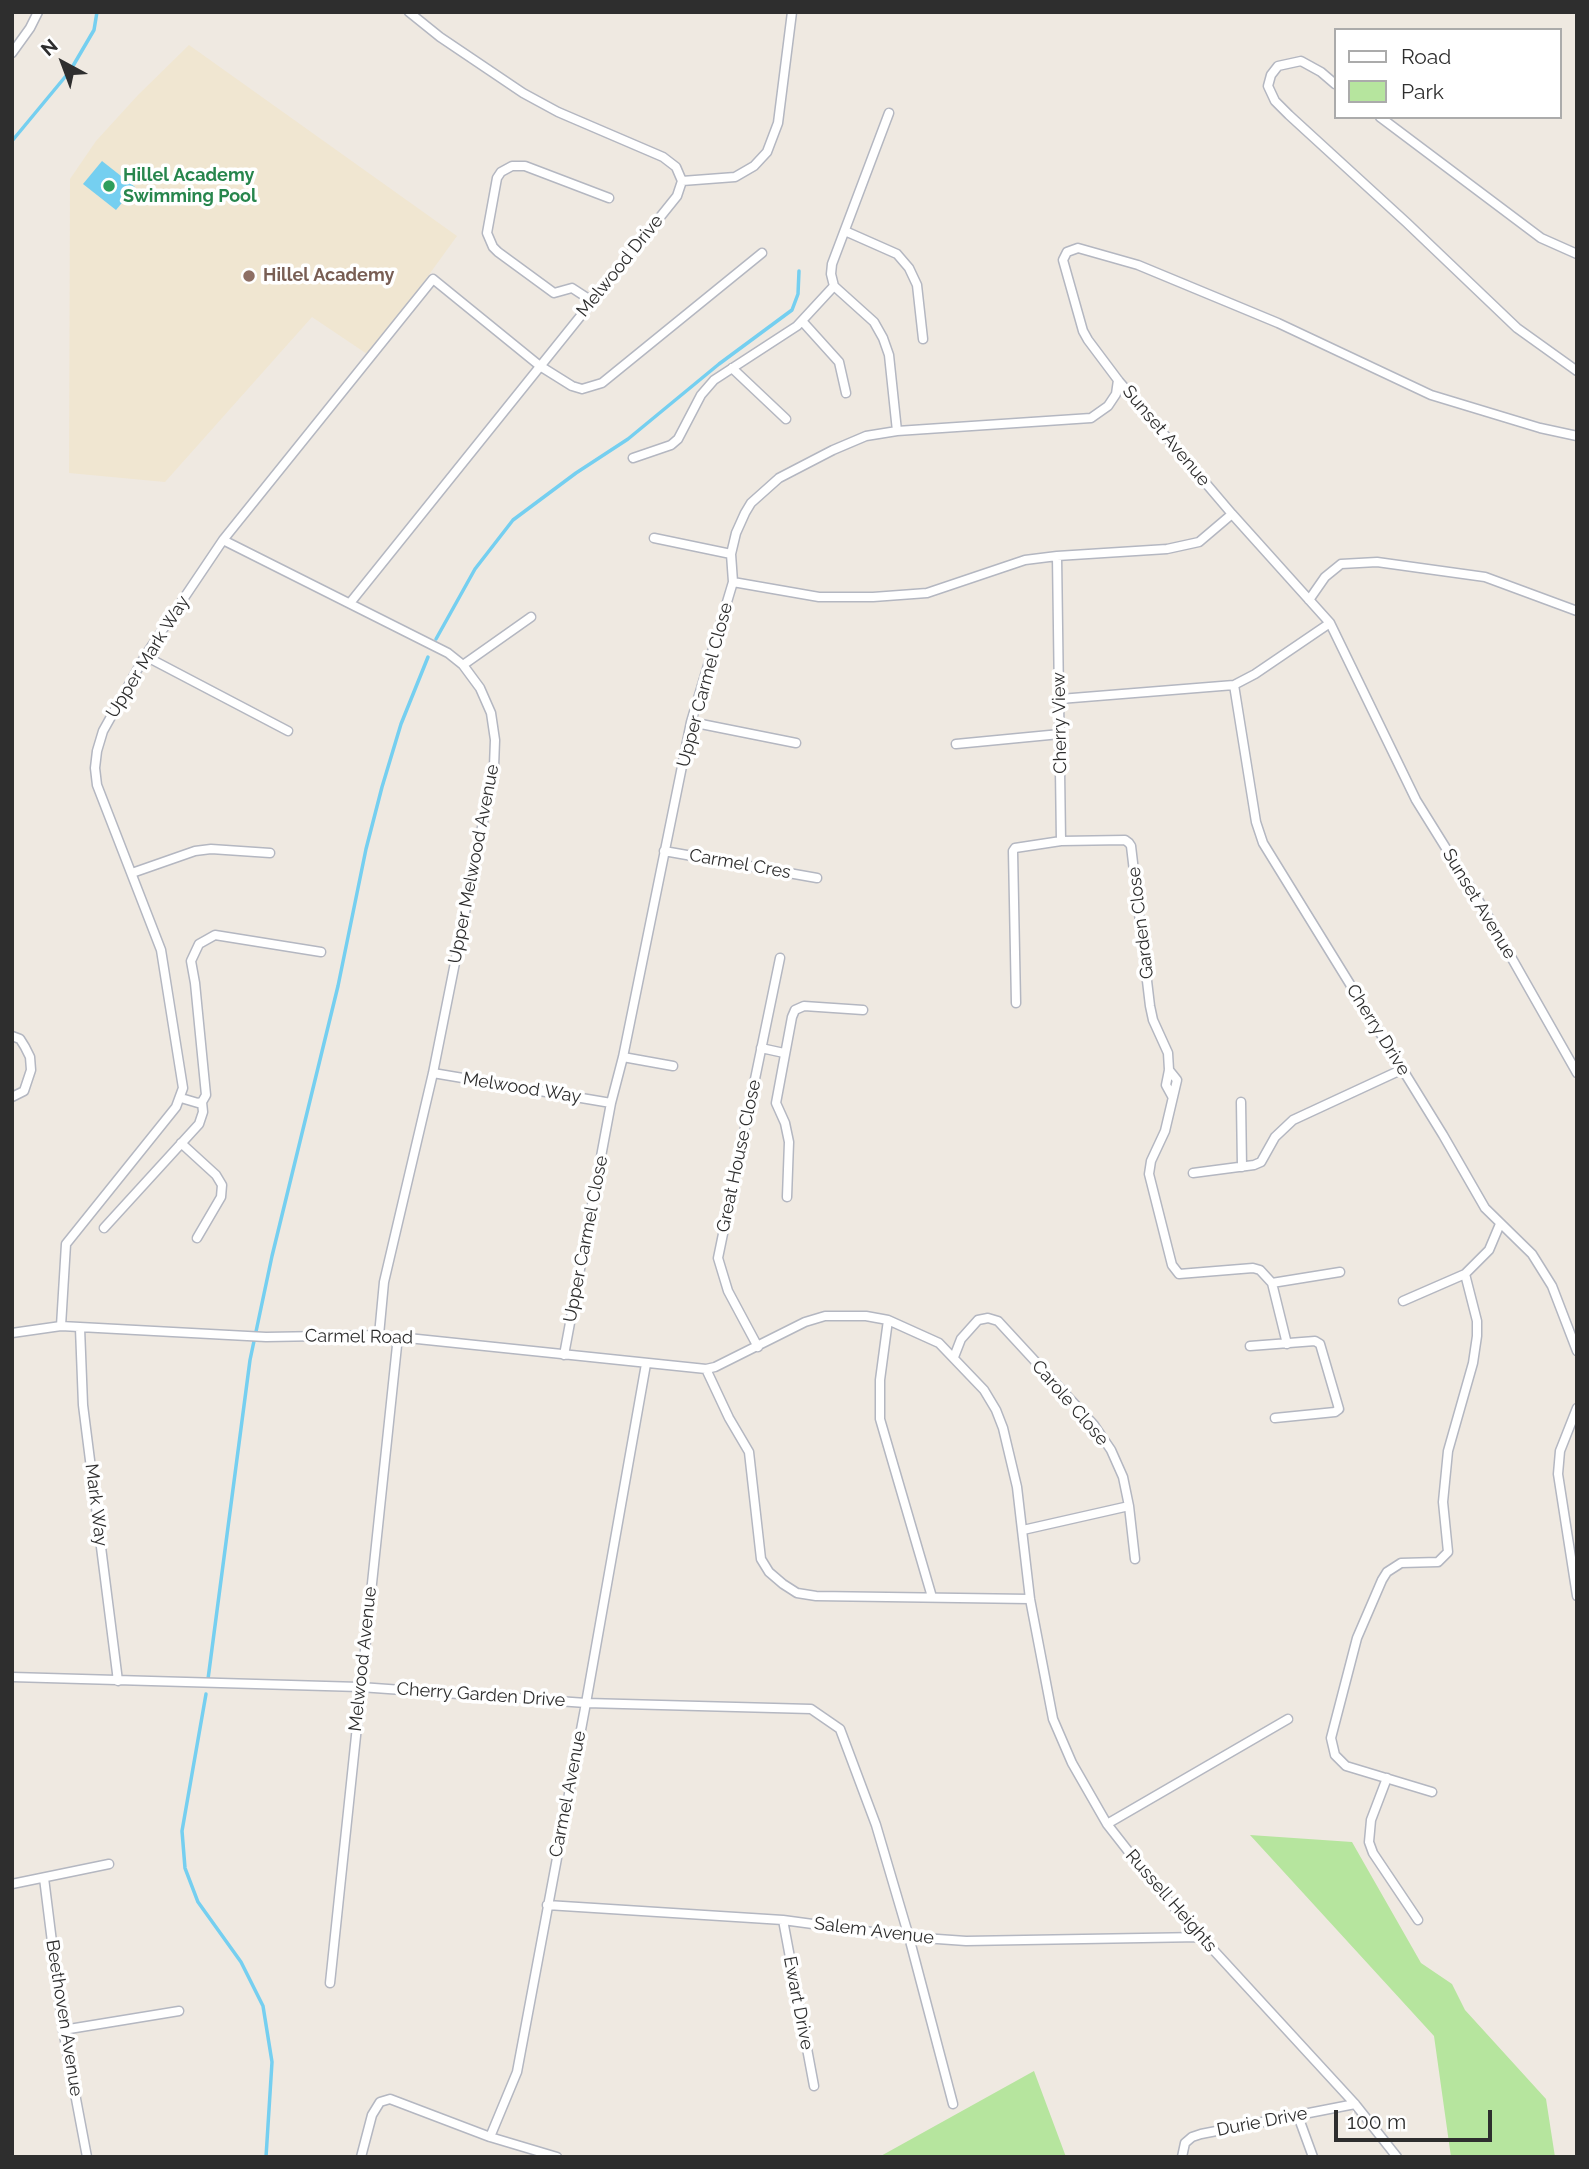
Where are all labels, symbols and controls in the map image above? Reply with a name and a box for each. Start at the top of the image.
north arrow [28,28,98,98]
legend [1334,28,1561,119]
text: N [37,34,62,60]
text: Road [1401,44,1451,69]
text: Park [1401,79,1444,104]
place label: Hillel Academy Swimming Pool [123,165,257,208]
marker: Hillel Academy Swimming Pool [101,178,117,194]
street label: Melwood Drive [572,211,668,321]
place label: Hillel Academy [263,265,394,287]
marker: Hillel Academy [241,268,257,284]
street label: Sunset Avenue [1118,381,1214,491]
street label: Upper Mark Way [102,592,194,722]
street label: Upper Carmel Close [673,600,737,770]
street label: Cherry View [1048,672,1072,774]
street label: Upper Melwood Avenue [444,762,504,966]
street label: Carmel Cres [688,844,792,884]
street label: Sunset Avenue [1438,845,1520,963]
street label: Garden Close [1123,866,1159,980]
street label: Cherry Drive [1341,980,1415,1080]
street label: Melwood Way [461,1068,583,1108]
street label: Great House Close [712,1078,766,1234]
street label: Upper Carmel Close [559,1154,613,1324]
street label: Carmel Road [305,1325,413,1349]
street label: Carole Close [1027,1356,1113,1450]
street label: Mark Way [80,1462,112,1548]
street label: Melwood Avenue [345,1586,381,1732]
street label: Cherry Garden Drive [396,1678,566,1712]
street label: Carmel Avenue [545,1729,591,1859]
street label: Russell Heights [1121,1845,1221,1957]
street label: Salem Avenue [813,1913,935,1949]
street label: Beethoven Avenue [41,1938,87,2098]
street label: Ewart Drive [778,1954,818,2052]
scale bar [1337,2096,1494,2140]
street label: Durie Drive [1215,2103,1309,2141]
text: 100 m [1347,2109,1406,2134]

